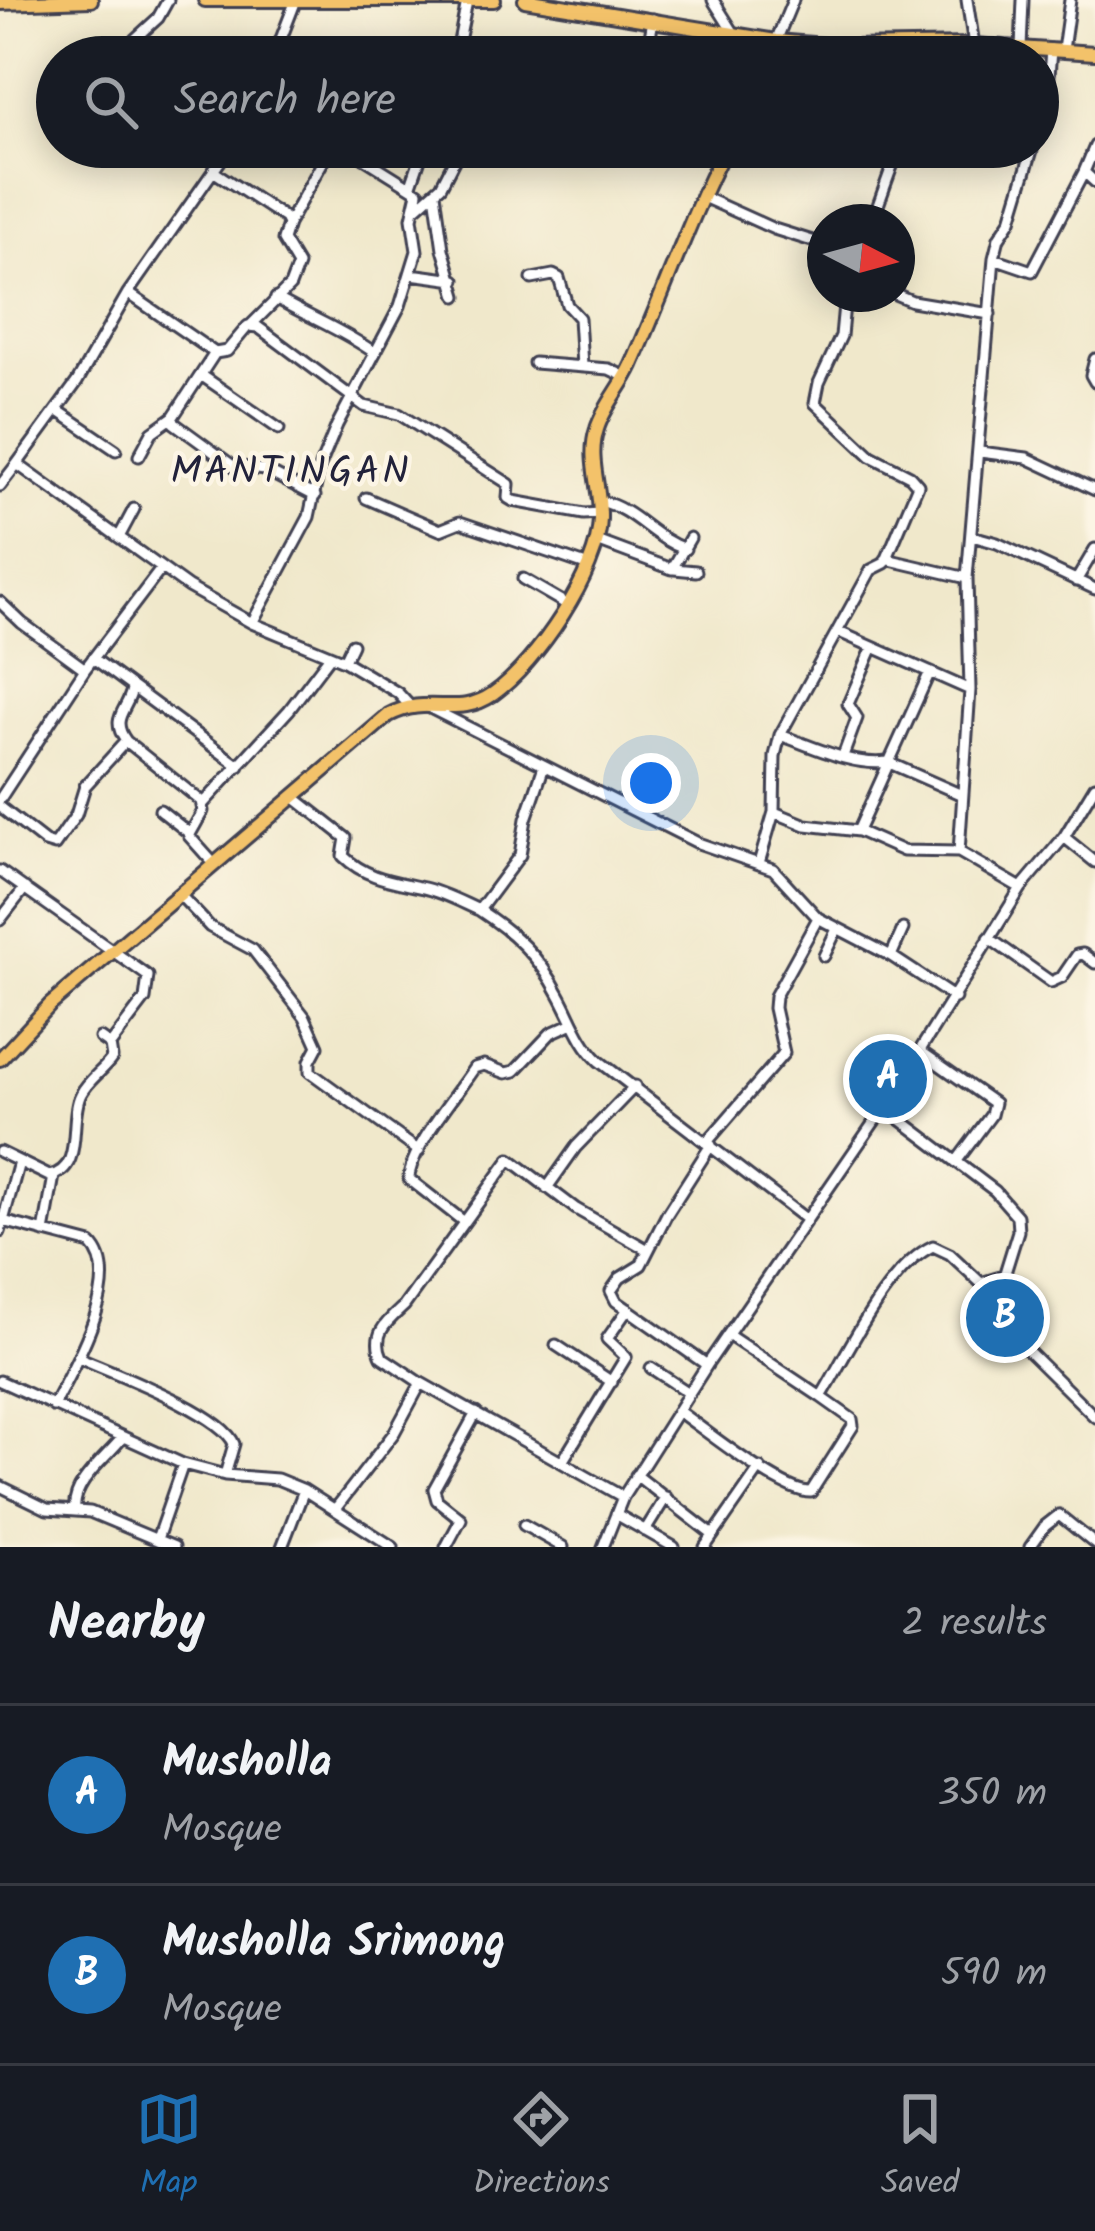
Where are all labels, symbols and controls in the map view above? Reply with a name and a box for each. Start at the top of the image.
search box [36,36,1059,168]
text: Search here [174,66,396,138]
icon: search [78,69,144,135]
north arrow [807,204,915,312]
district label: MANTINGAN [170,442,412,504]
your location [621,753,681,813]
pin: A [849,1034,927,1124]
pin: B [966,1273,1044,1363]
text: Nearby [48,1585,205,1666]
text: 2 results [902,1594,1047,1656]
text: Musholla [162,1728,332,1800]
text: A [75,1764,99,1826]
text: 350 m [938,1764,1047,1826]
text: Mosque [162,1800,282,1862]
text: Musholla Srimong [162,1908,506,1980]
text: B [75,1944,99,2006]
text: 590 m [941,1944,1047,2006]
text: Mosque [162,1980,282,2042]
tab: Map [136,2086,202,2211]
tab: Directions [473,2086,610,2211]
tab: Saved [881,2086,959,2211]

